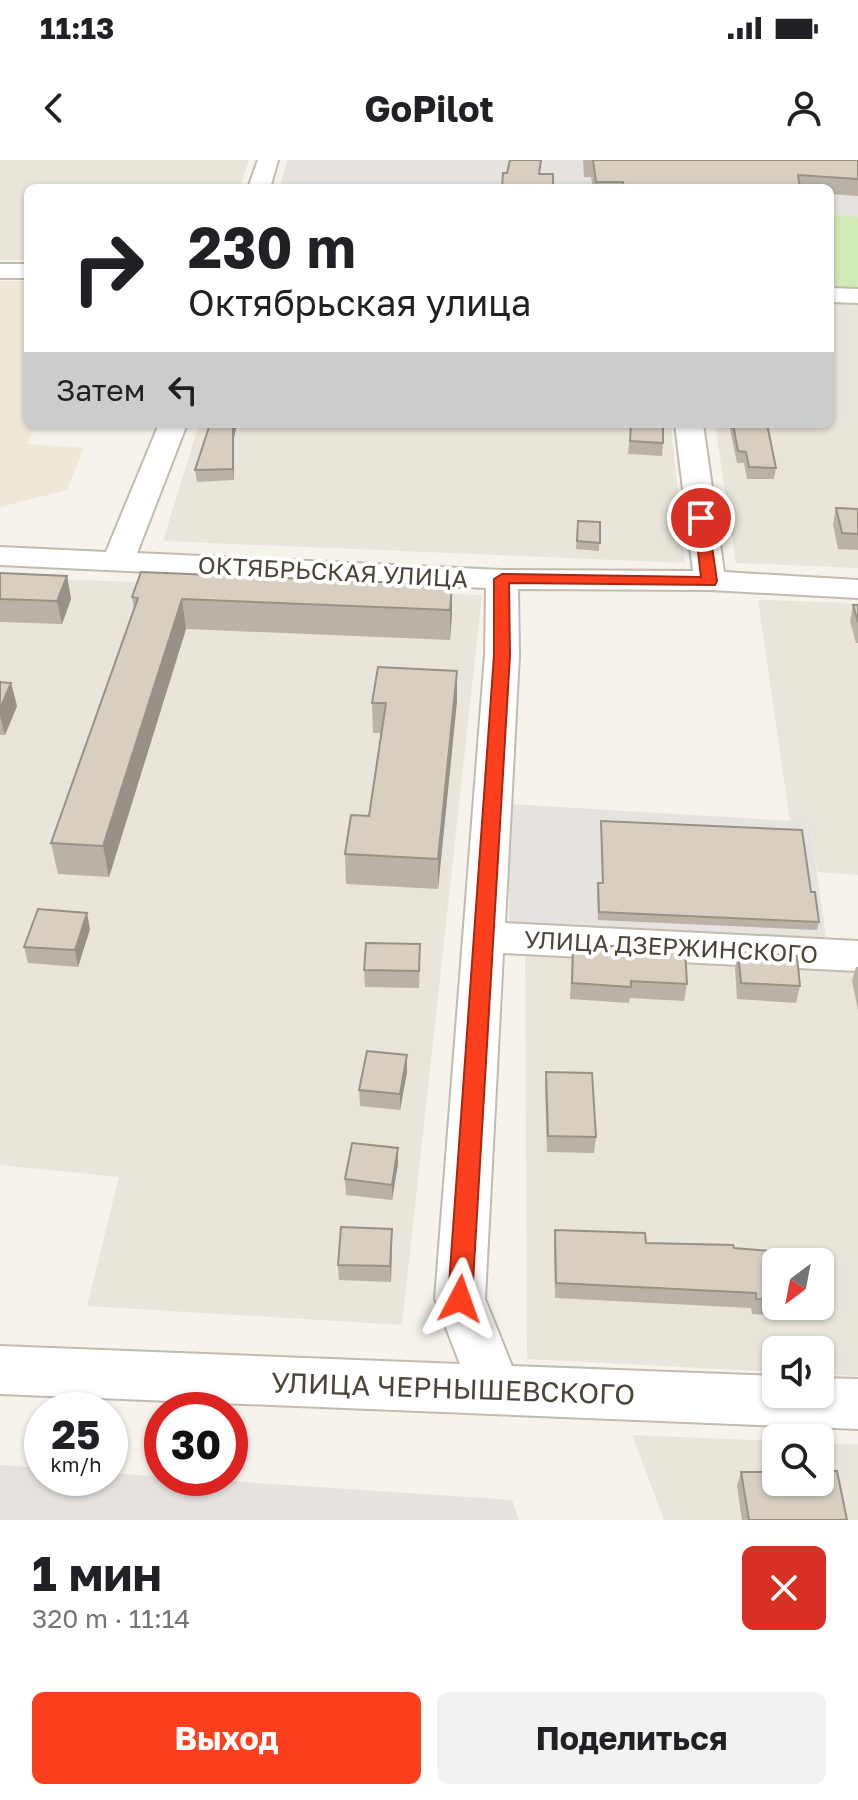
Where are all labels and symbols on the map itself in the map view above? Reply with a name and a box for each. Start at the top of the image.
pin [667,484,735,552]
street label: ОКТЯБРЬСКАЯ УЛИЦА [197,549,469,593]
street label: УЛИЦА ДЗЕРЖИНСКОГО [523,924,819,968]
north arrow [762,1248,834,1320]
position arrow [418,1257,502,1341]
street label: УЛИЦА ЧЕРНЫШЕВСКОГО [270,1365,636,1411]
speed limit sign: 30 [144,1392,248,1496]

